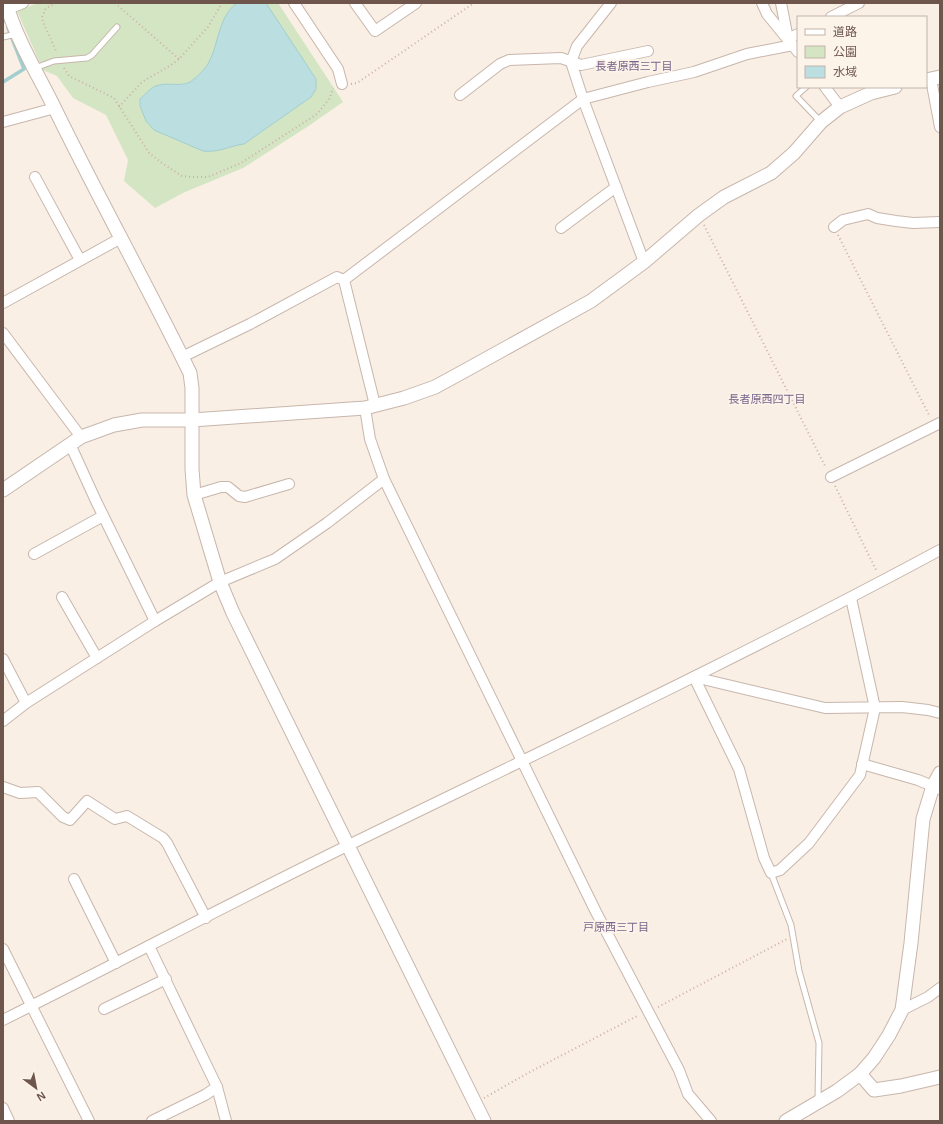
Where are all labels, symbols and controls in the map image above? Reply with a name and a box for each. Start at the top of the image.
legend [797,16,927,88]
text: 道路 [833,25,857,39]
text: 公園 [833,45,857,59]
district label: 長者原西三丁目 [596,60,673,72]
text: 水域 [833,65,857,79]
district label: 長者原西四丁目 [729,393,806,405]
district label: 戸原西三丁目 [583,921,649,933]
north arrow [16,1068,56,1108]
text: N [35,1089,48,1104]

